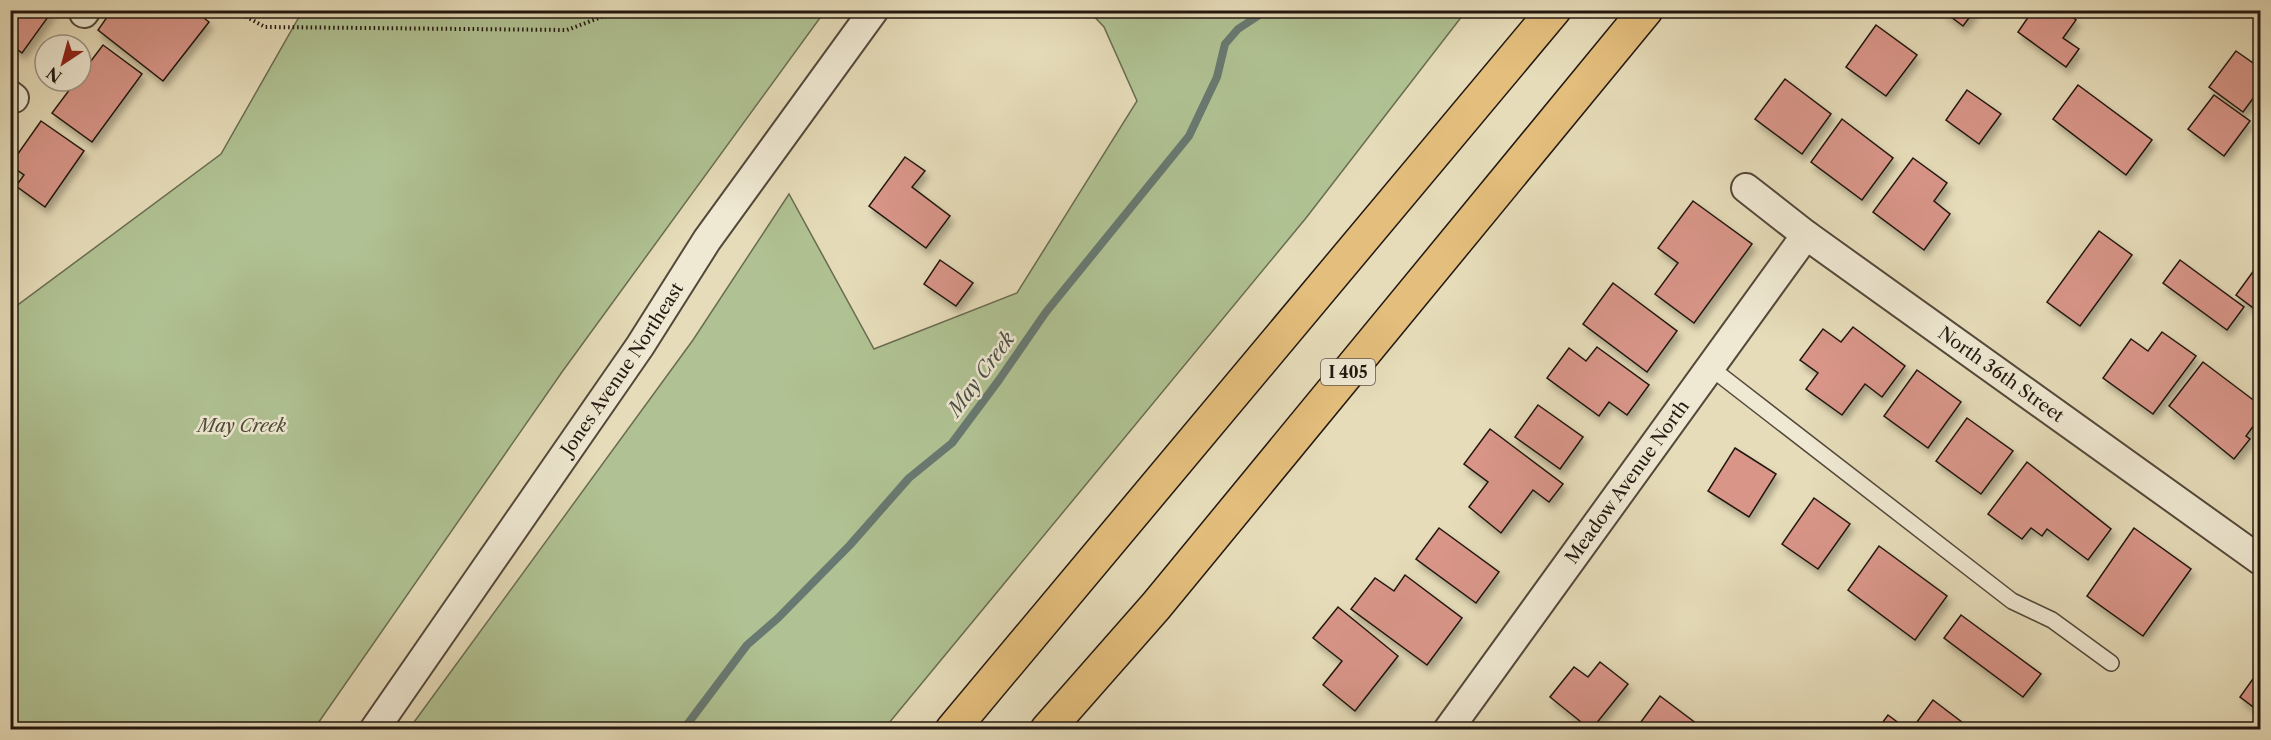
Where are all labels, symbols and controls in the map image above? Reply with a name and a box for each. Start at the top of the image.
north arrow [33,33,93,93]
text: N [43,63,66,87]
street label: Jones Avenue Northeast [555,278,688,462]
street label: North 36th Street [1934,322,2069,427]
water label: May Creek [941,327,1020,422]
road number: I 405 [1321,359,1375,385]
street label: Meadow Avenue North [1561,396,1694,568]
park label: May Creek [196,415,287,437]

